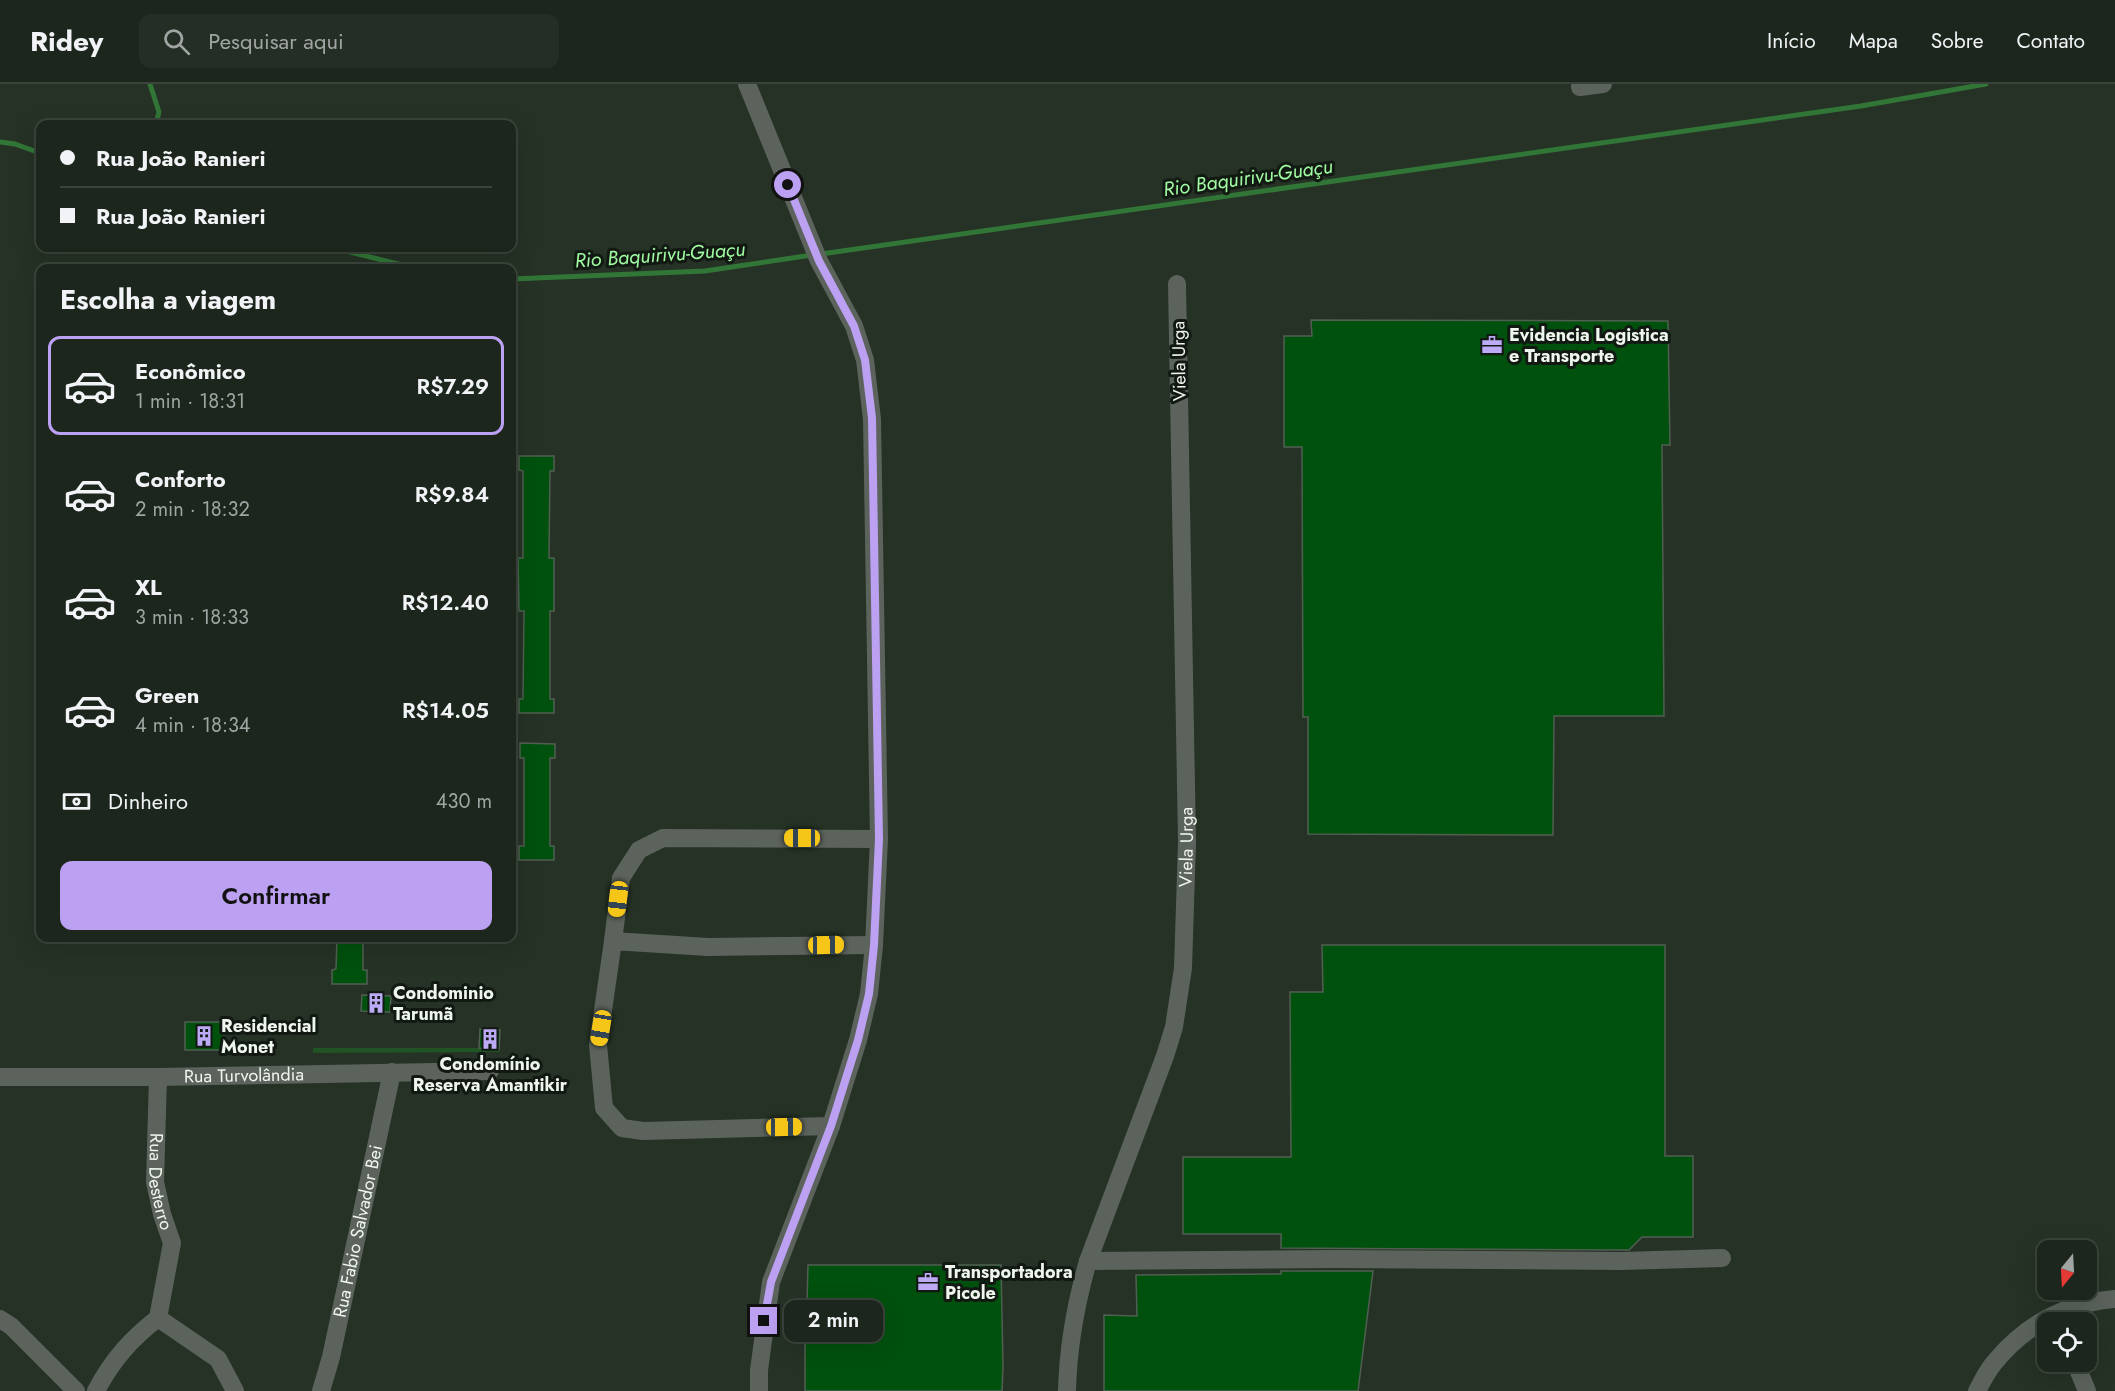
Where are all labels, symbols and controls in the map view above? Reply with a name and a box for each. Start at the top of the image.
search box [139,14,559,68]
text: Ridey [30,21,103,62]
icon: search [160,25,193,58]
text: Pesquisar aqui [208,25,344,57]
text: Início [1767,26,1816,56]
text: Mapa [1849,26,1898,56]
text: Sobre [1931,26,1983,56]
text: Contato [2016,26,2085,56]
text: Rua João Ranieri [96,142,266,174]
water label: Rio Baquirivu-Guaçu [1161,152,1335,204]
route start [774,171,801,198]
text: Rua João Ranieri [96,200,266,232]
water label: Rio Baquirivu-Guaçu [574,235,746,275]
text: Escolha a viagem [60,280,276,319]
street label: Viela Urga [1165,321,1193,401]
place label: Evidencia Logistica e Transporte [1509,322,1669,369]
office icon: Evidencia Logistica e Transporte [1480,333,1504,357]
text: Econômico [135,355,246,387]
icon: car [63,359,117,413]
text: R$7.29 [417,370,489,402]
text: 1 min · 18:31 [135,387,245,416]
text: Conforto [135,463,226,495]
icon: car [63,467,117,521]
text: R$9.84 [415,478,489,510]
text: 2 min · 18:32 [135,495,250,524]
text: XL [135,571,162,603]
icon: car [63,575,117,629]
text: R$12.40 [402,586,489,618]
text: 3 min · 18:33 [135,603,249,632]
text: Green [135,679,199,711]
icon: car [63,683,117,737]
text: R$14.05 [402,694,489,726]
text: 4 min · 18:34 [135,711,250,740]
icon: cash [60,785,93,818]
text: Dinheiro [108,785,188,817]
text: 430 m [436,787,492,816]
street label: Viela Urga [1173,807,1200,888]
car [784,829,820,847]
button: Confirmar [60,861,492,930]
car [607,880,629,918]
car [808,936,844,954]
place label: Condominio Tarumã [393,980,494,1027]
building icon: Condominio Tarumã [364,991,388,1015]
car [589,1009,613,1047]
place label: Residencial Monet [221,1013,316,1060]
building icon: Residencial Monet [192,1024,216,1048]
building icon: Condomínio Reserva Amantikir [478,1027,502,1051]
place label: Condomínio Reserva Amantikir [413,1051,568,1098]
street label: Rua Turvolândia [184,1061,304,1090]
car [766,1118,802,1136]
street label: Rua Desterro [142,1133,180,1234]
street label: Rua Fabio Salvador Bei [327,1143,389,1320]
north arrow [2037,1240,2097,1300]
map controls [2037,1240,2097,1372]
place label: Transportadora Picole [945,1259,1073,1306]
office icon: Transportadora Picole [916,1270,940,1294]
callout: 2 min [785,1300,884,1342]
text: 2 min [808,1306,859,1335]
route end [750,1307,777,1334]
button: locate [2037,1312,2097,1372]

